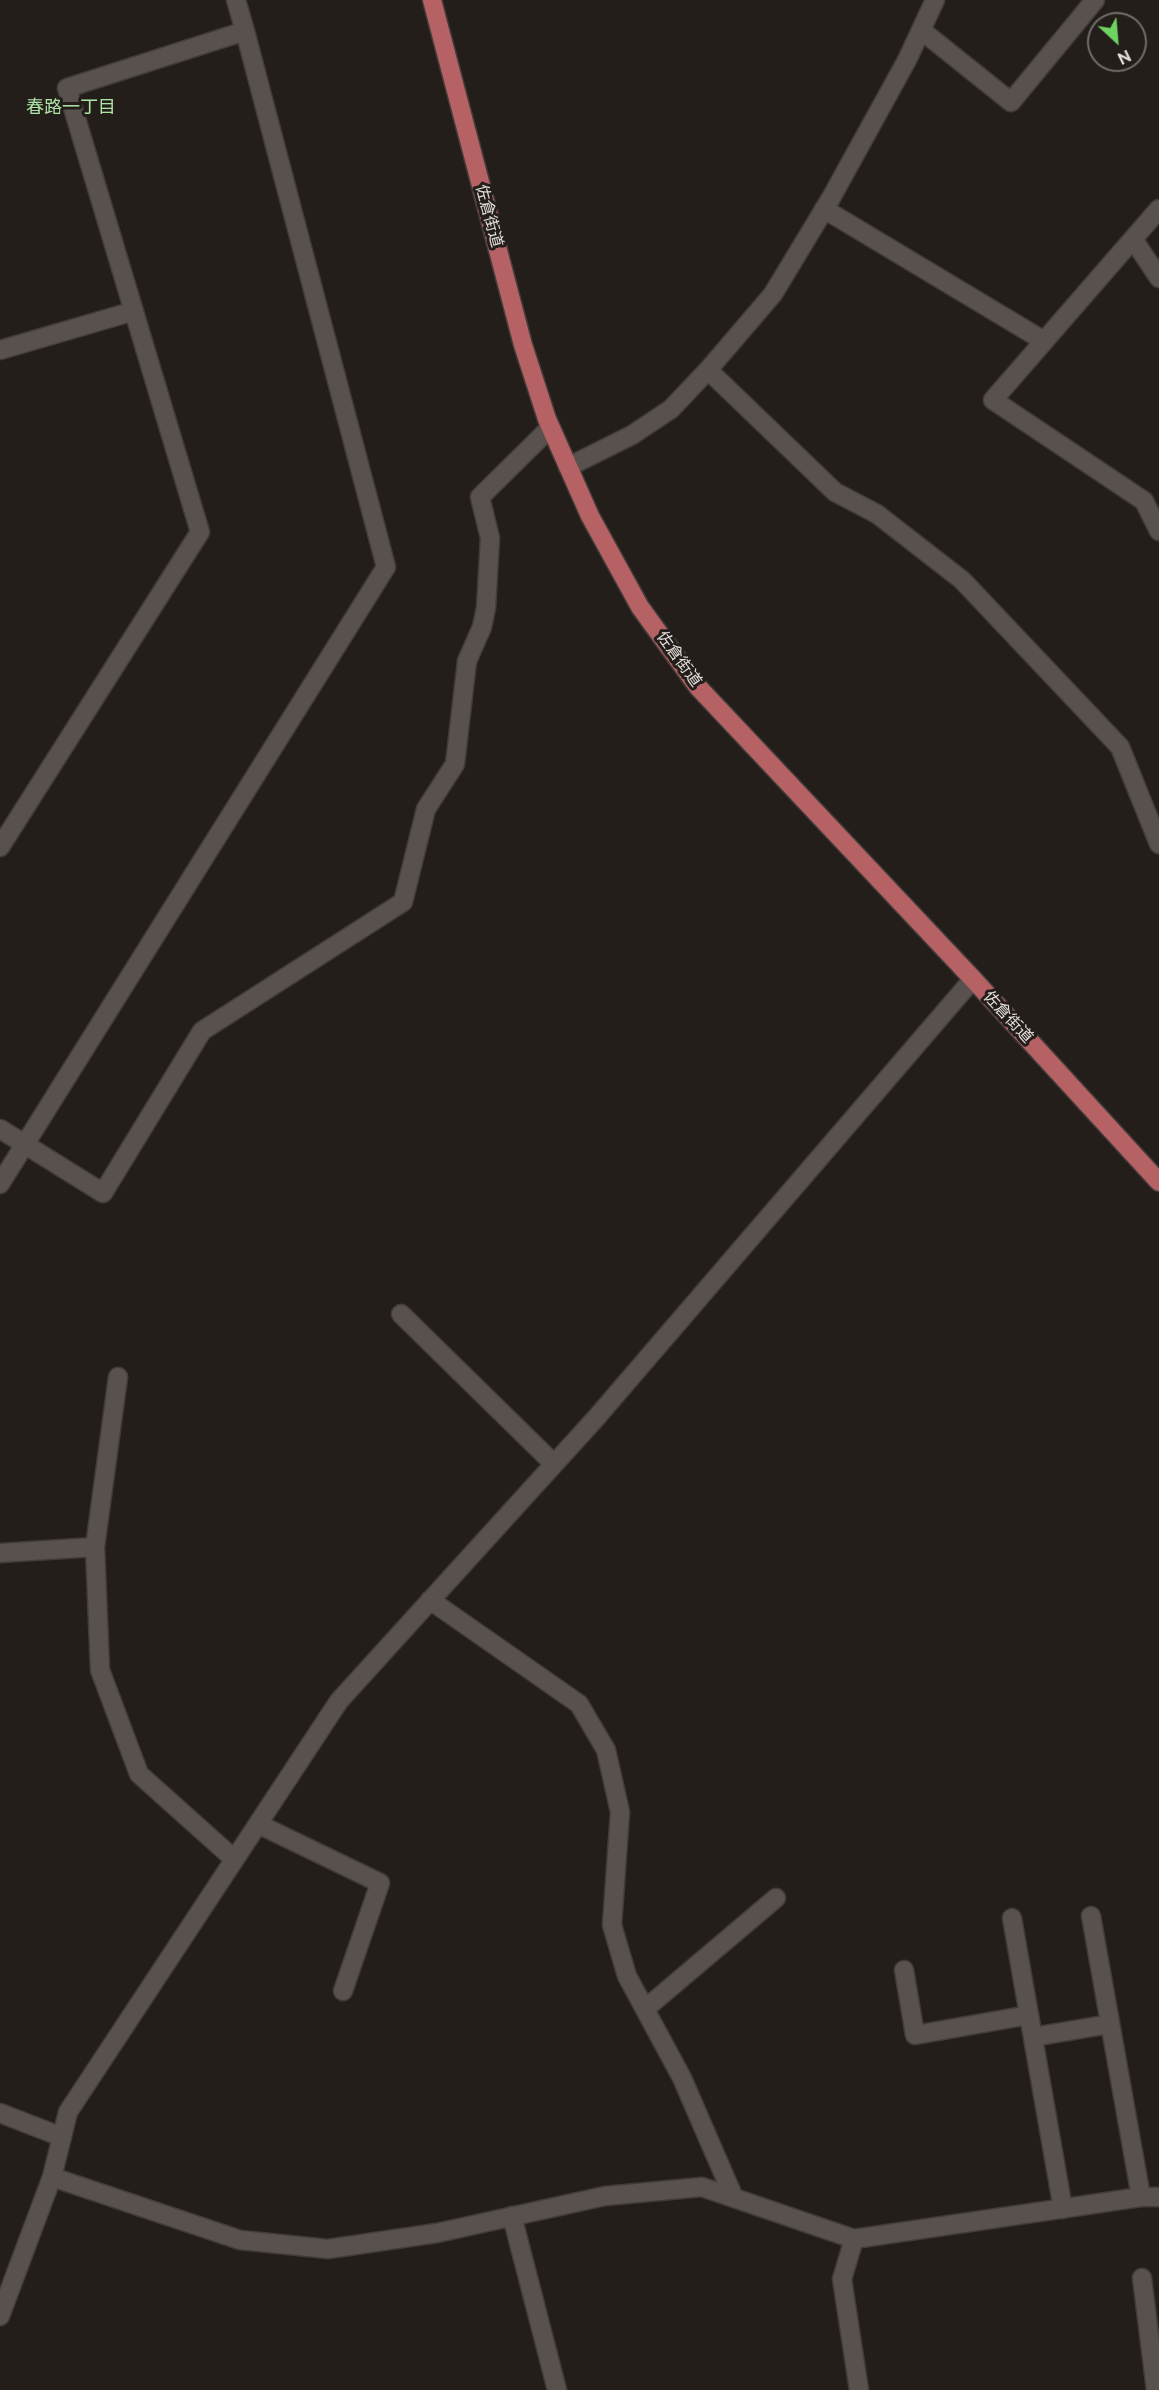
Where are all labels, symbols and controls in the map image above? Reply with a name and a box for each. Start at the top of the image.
north arrow [1087,12,1147,72]
text: N [1115,46,1134,68]
district label: 春路一丁目 [26,97,116,119]
street label: 佐倉街道 [471,183,507,249]
street label: 佐倉街道 [652,627,706,691]
street label: 佐倉街道 [979,987,1037,1047]

